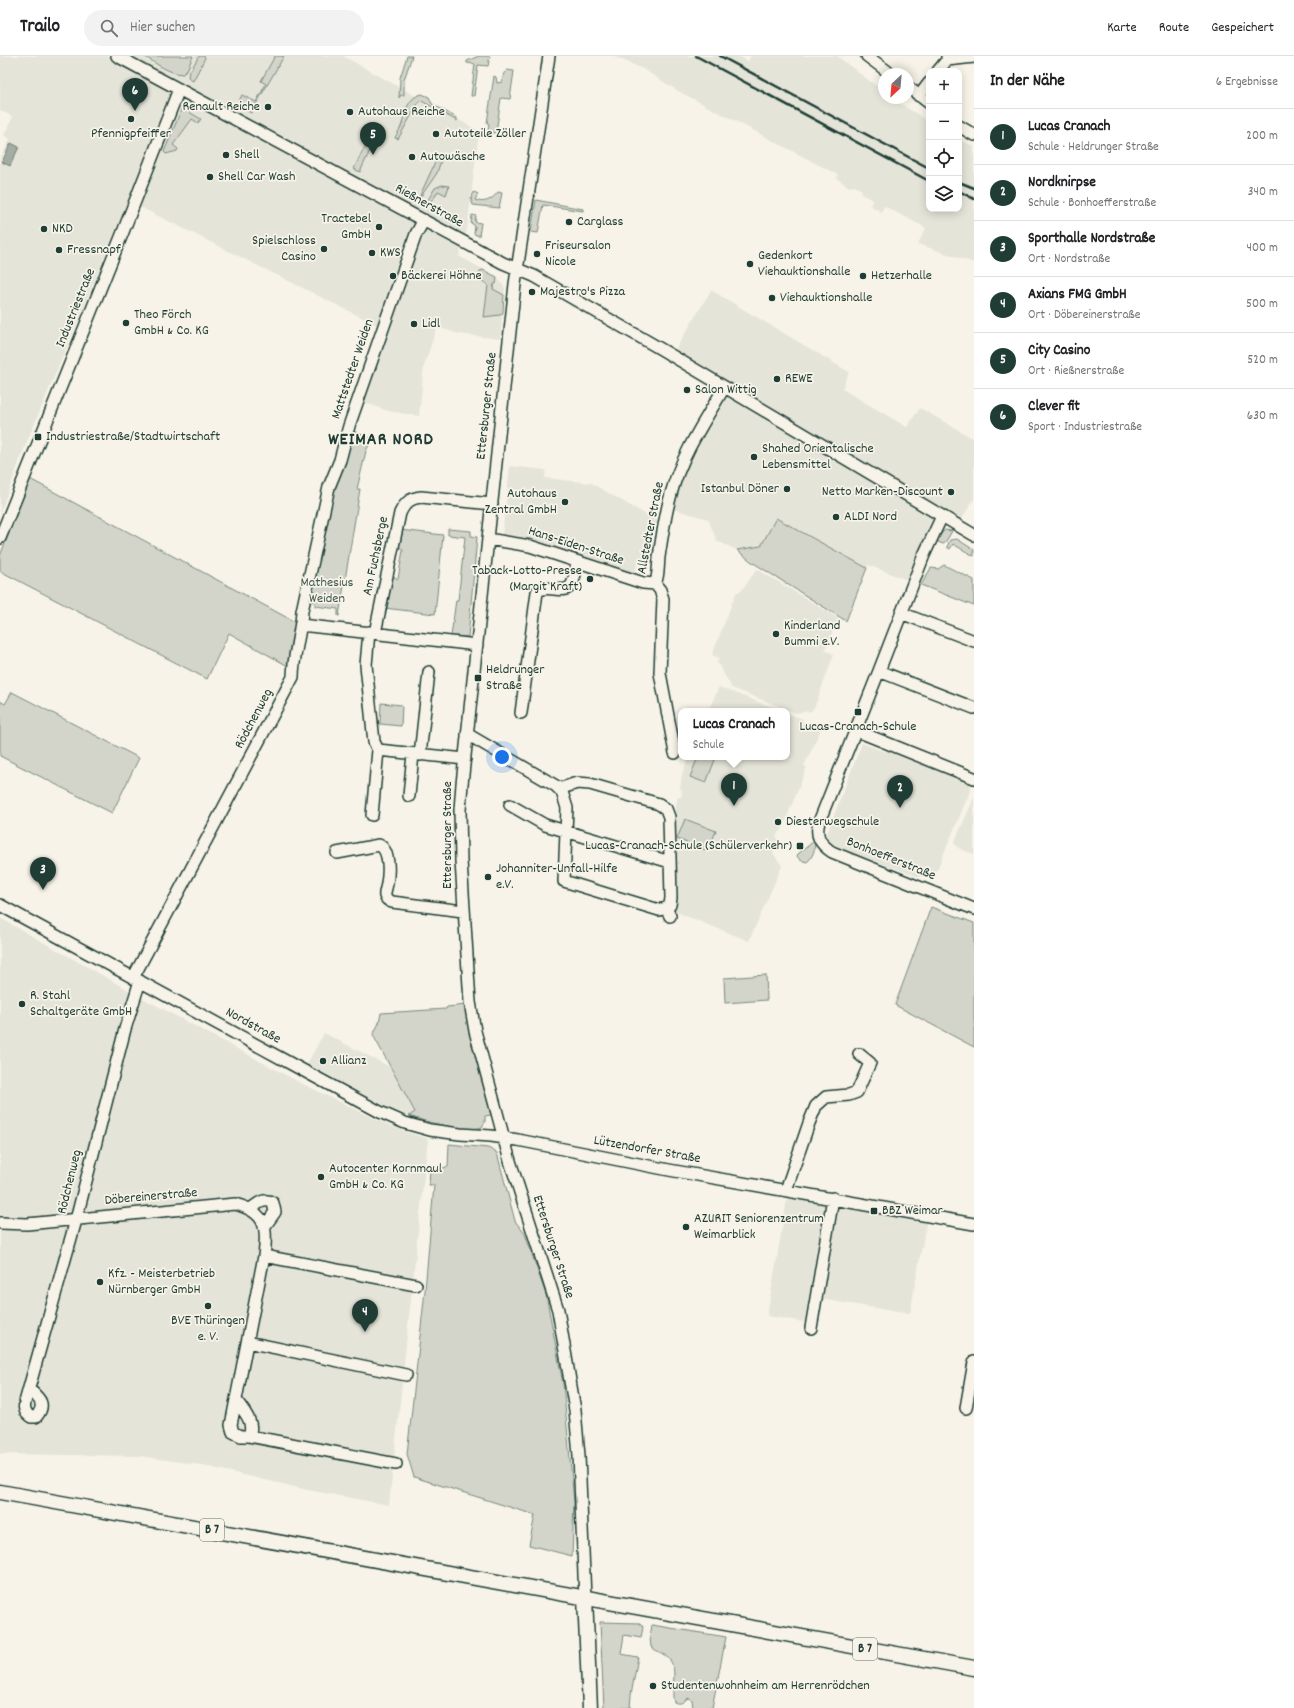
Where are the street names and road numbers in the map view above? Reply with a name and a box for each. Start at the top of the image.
street label: Rießnerstraße [391,179,467,233]
street label: Industriestraße [51,265,101,351]
street label: Mattstedter Weiden [327,316,379,422]
street label: Ettersburger Straße [471,351,503,461]
street label: Allstedter Straße [632,480,670,576]
street label: Am Fuchsberge [358,515,394,597]
street label: Hans-Eiden-Straße [525,521,627,571]
street label: Rödchenweg [230,685,278,753]
street label: Ettersburger Straße [438,781,458,889]
street label: Bonhoefferstraße [843,832,939,886]
street label: Nordstraße [222,1003,284,1049]
street label: Lützendorfer Straße [592,1131,702,1169]
street label: Rödchenweg [52,1148,88,1216]
street label: Döbereinerstraße [104,1183,198,1211]
street label: Ettersburger Straße [527,1193,579,1301]
road number: B 7 [200,1519,224,1541]
road number: B 7 [853,1638,877,1660]

